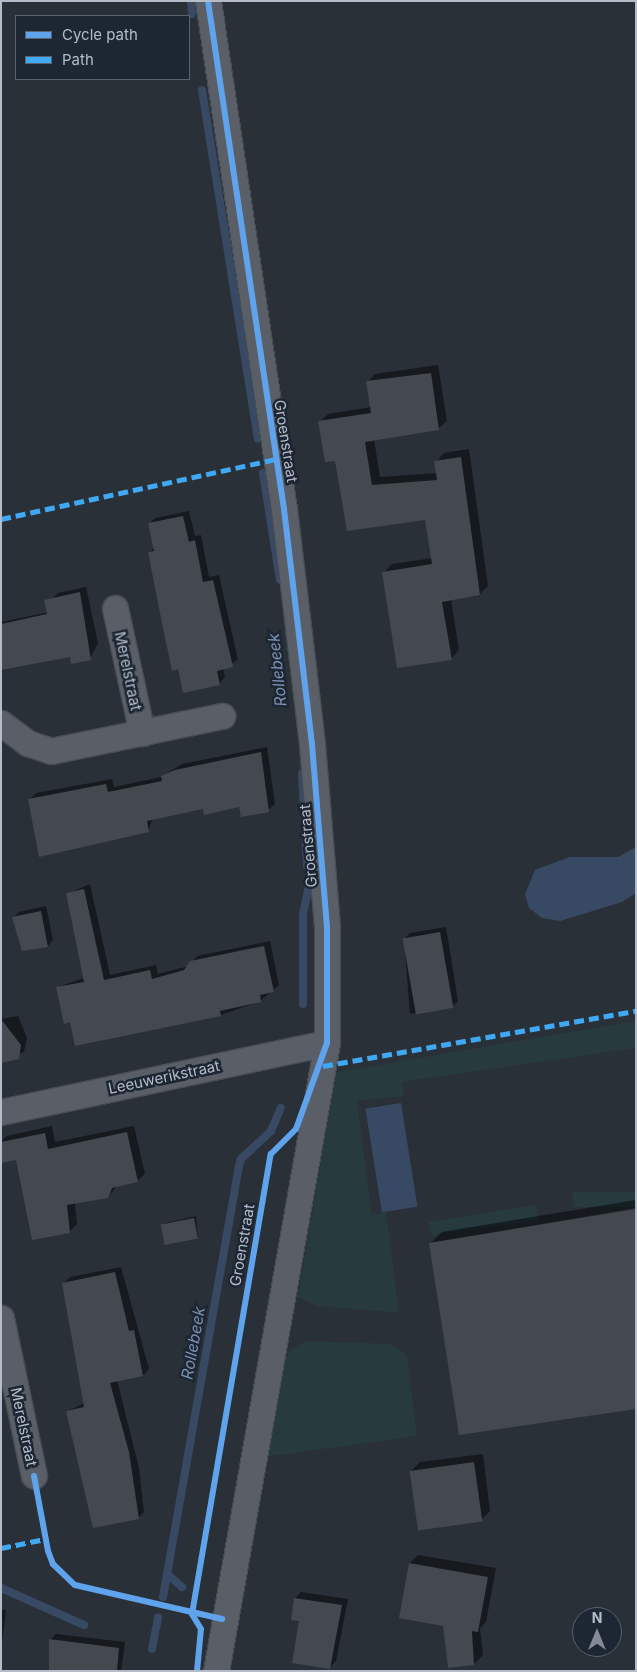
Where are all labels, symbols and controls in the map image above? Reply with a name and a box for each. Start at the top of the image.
legend [15,15,190,80]
text: Cycle path [62,25,138,44]
text: Path [62,50,94,69]
street label: Groenstraat [271,398,301,484]
street label: Merelstraat [111,630,145,712]
water label: Rollebeek [264,632,290,708]
street label: Groenstraat [295,804,321,888]
street label: Leeuwerikstraat [107,1056,221,1098]
street label: Groenstraat [226,1202,258,1288]
water label: Rollebeek [177,1305,209,1381]
street label: Merelstraat [7,1386,41,1468]
north arrow [572,1607,622,1657]
text: N [592,1609,602,1626]

